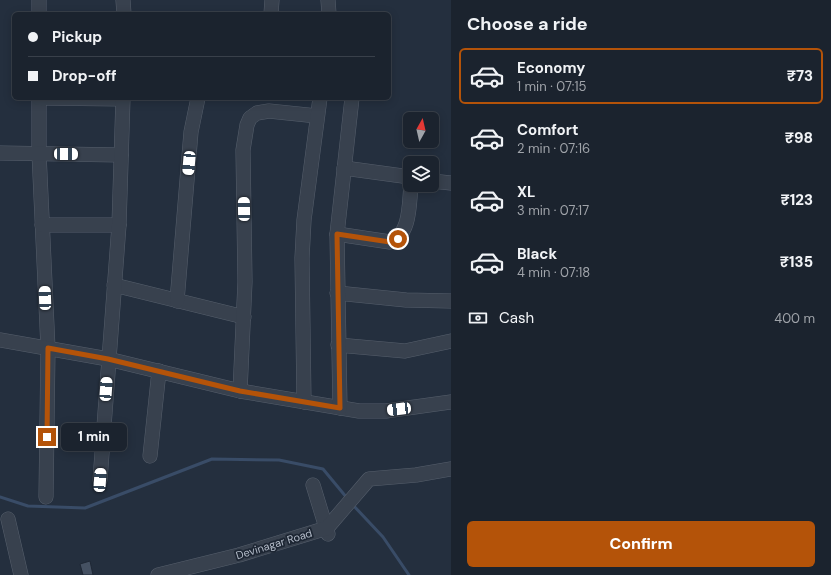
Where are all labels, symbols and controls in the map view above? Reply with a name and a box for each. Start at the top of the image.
text: Choose a ride [467,12,588,36]
text: Pickup [52,27,102,47]
icon: car [469,58,505,94]
text: Economy [517,58,585,78]
text: Drop-off [52,66,117,86]
text: ₹73 [787,66,813,86]
text: 1 min · 07:15 [517,78,586,95]
north arrow [403,112,439,148]
map controls [403,112,439,192]
icon: car [469,120,505,156]
text: Comfort [517,120,578,140]
text: ₹98 [785,128,813,148]
text: 2 min · 07:16 [517,140,590,157]
car [54,148,78,160]
car [182,151,196,175]
button: layers [403,156,439,192]
icon: car [469,182,505,218]
text: XL [517,182,535,202]
text: ₹123 [781,190,813,210]
car [238,197,250,221]
text: 3 min · 07:17 [517,202,589,219]
route start [389,230,407,248]
icon: car [469,244,505,280]
text: Black [517,244,557,264]
text: ₹135 [780,252,813,272]
text: 4 min · 07:18 [517,264,590,281]
car [39,286,51,310]
icon: cash [467,307,489,329]
text: Cash [499,308,534,328]
text: 400 m [774,310,815,327]
car [99,377,113,401]
car [386,402,412,416]
callout: 1 min [61,423,127,451]
route end [38,428,56,446]
text: 1 min [78,428,110,445]
car [93,468,107,492]
button: Confirm [467,521,815,567]
street label: Devinagar Road [234,526,314,562]

